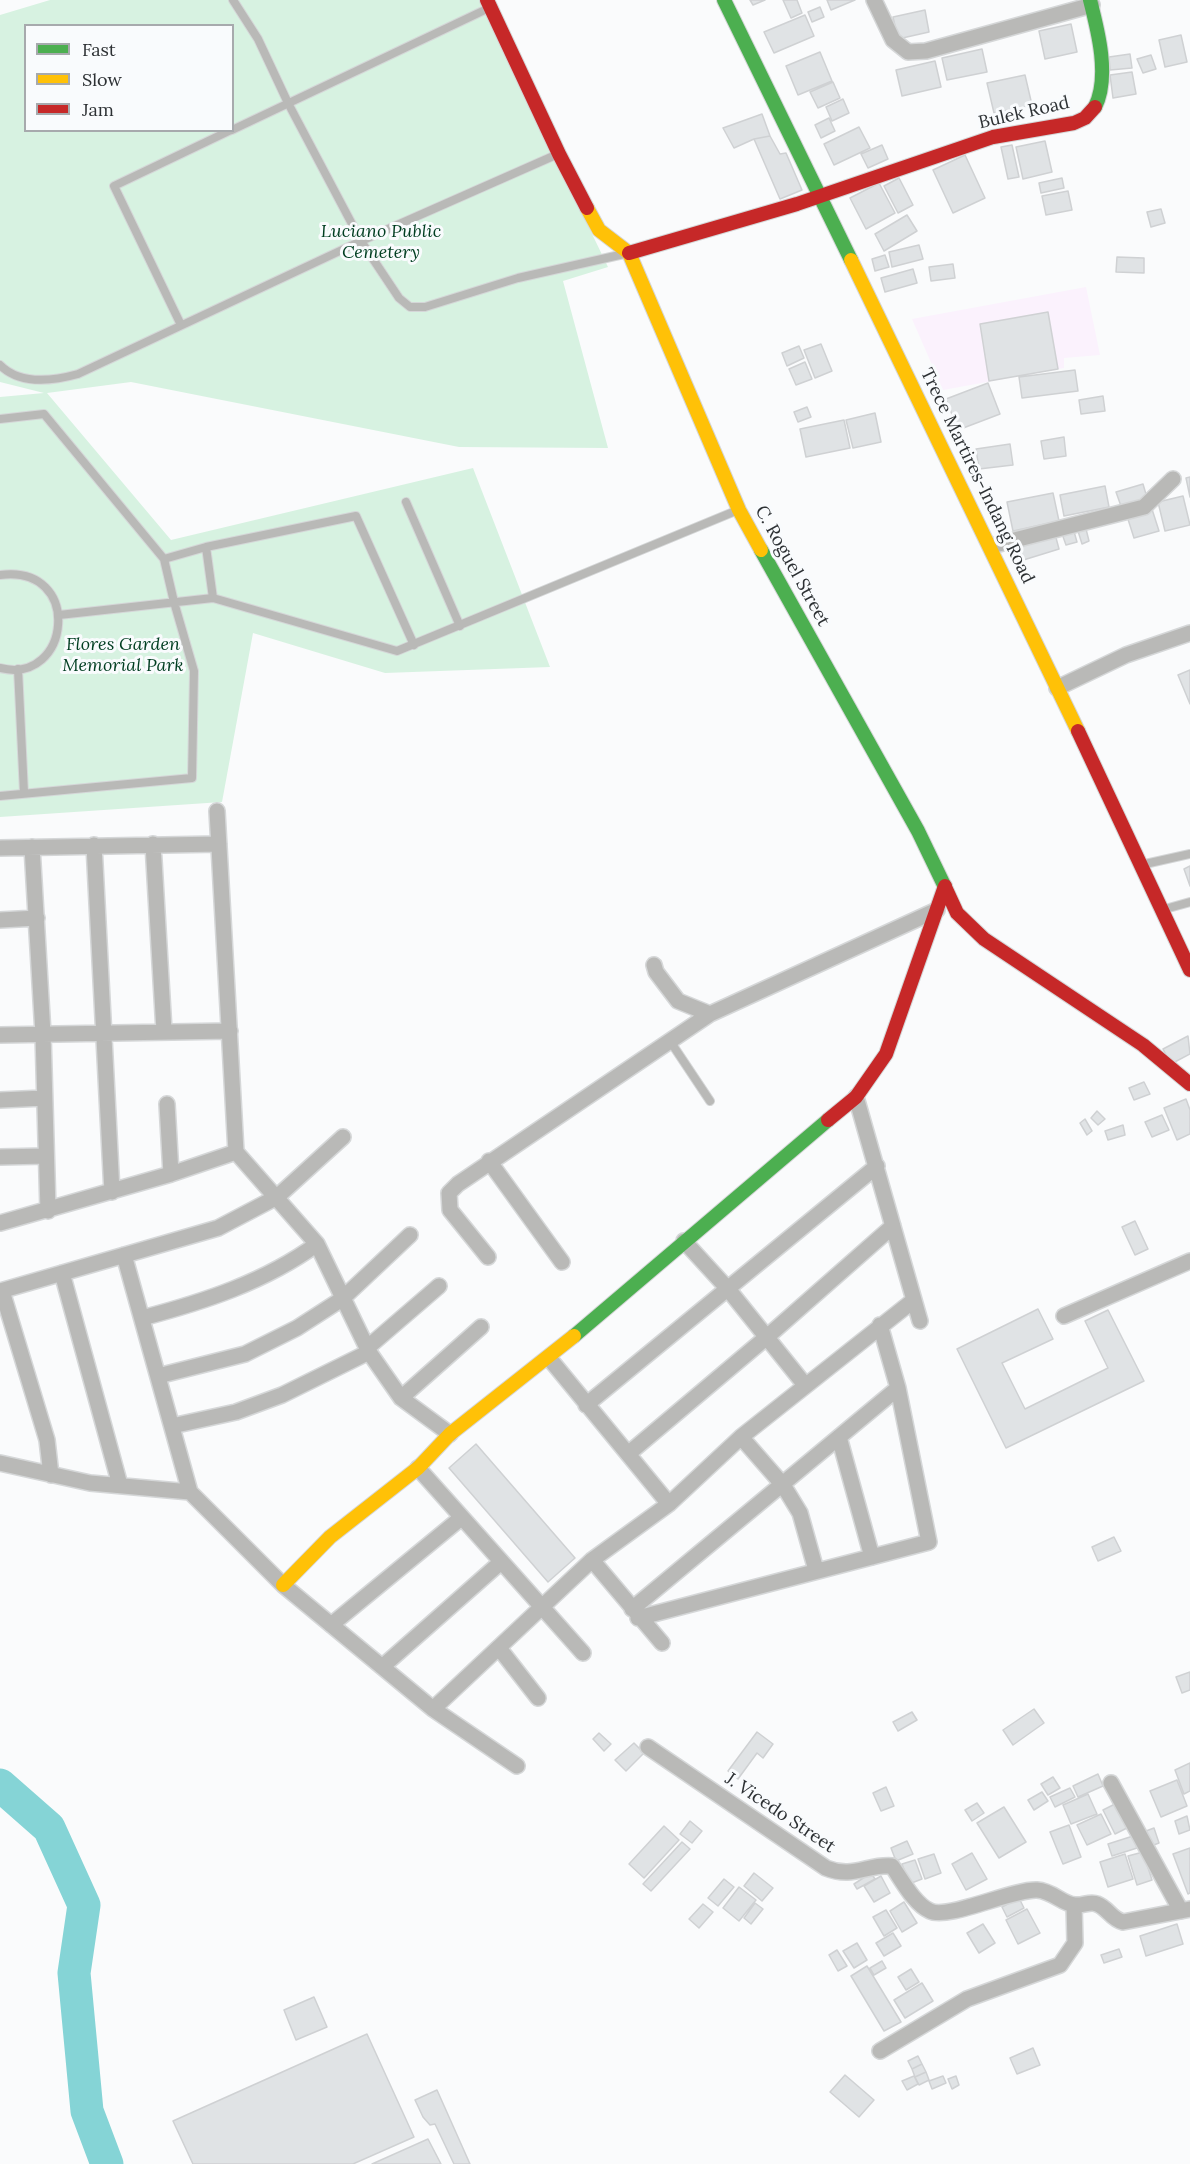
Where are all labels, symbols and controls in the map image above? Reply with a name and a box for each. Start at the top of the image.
legend [24,24,234,132]
text: Fast [82,38,116,61]
text: Slow [82,68,122,91]
street label: Bulek Road [976,92,1072,134]
text: Jam [82,98,114,121]
park label: Luciano Public Cemetery [321,221,441,264]
street label: Trece Martires-Indang Road [915,365,1039,587]
street label: C. Roguel Street [750,502,834,630]
park label: Flores Garden Memorial Park [62,634,184,676]
street label: J. Vicedo Street [721,1768,839,1858]

